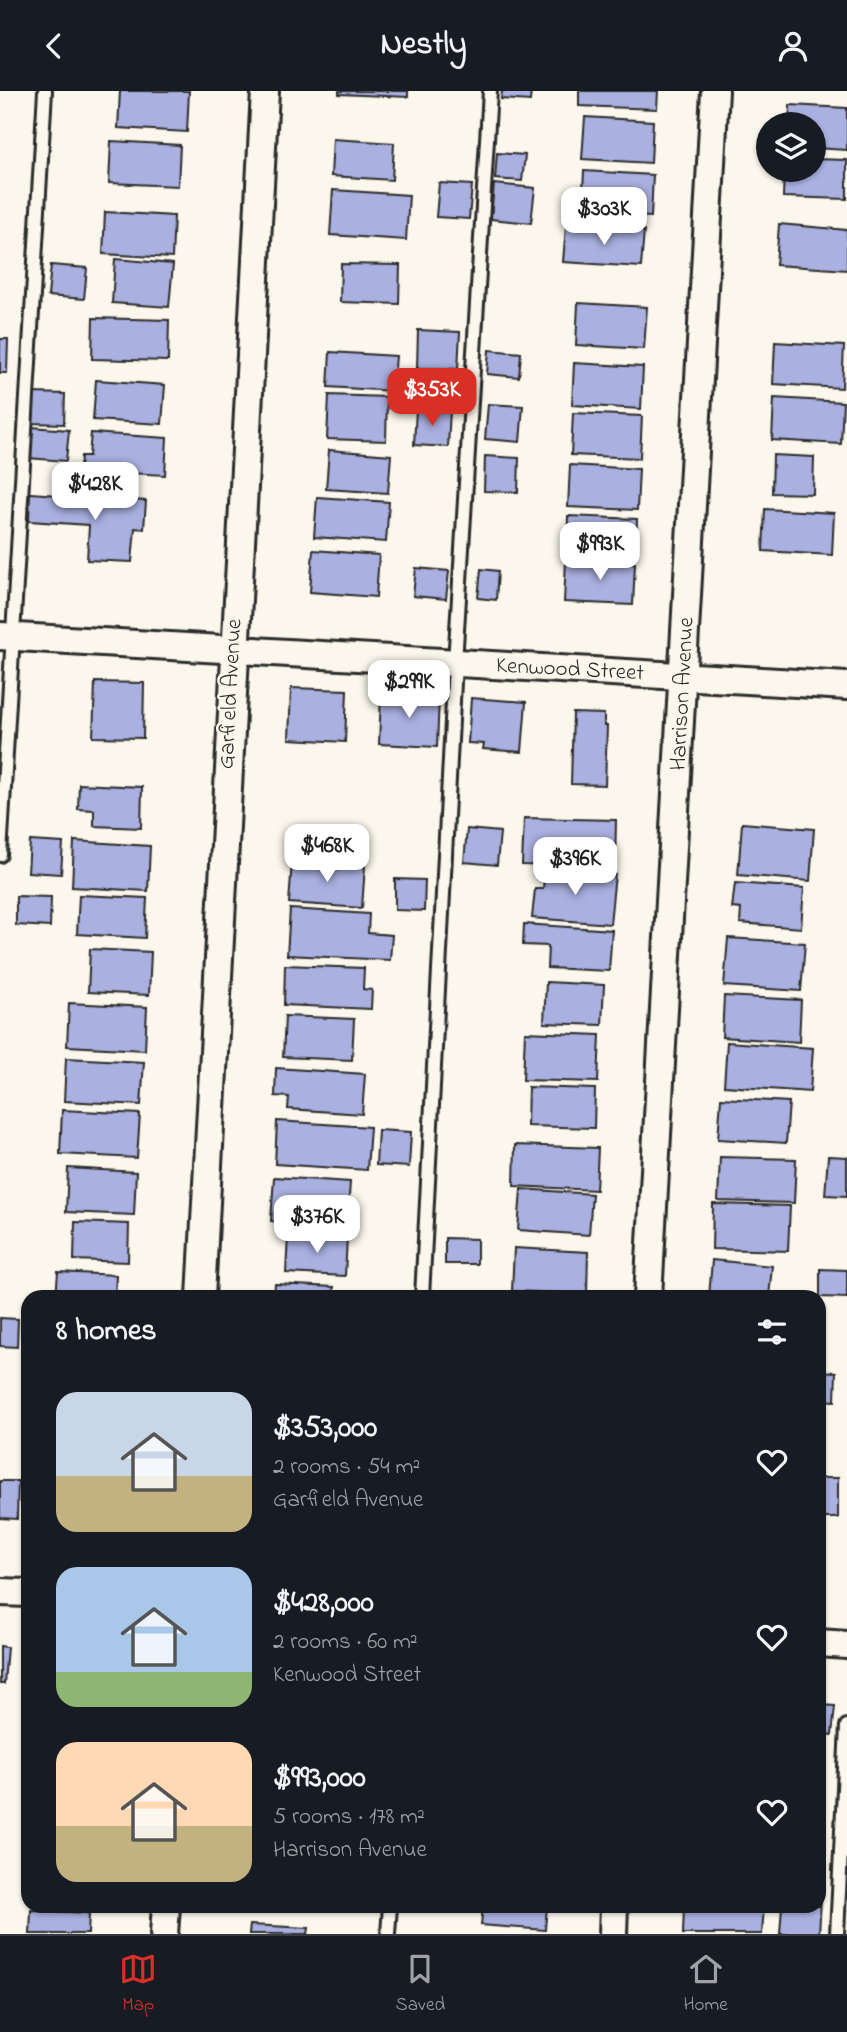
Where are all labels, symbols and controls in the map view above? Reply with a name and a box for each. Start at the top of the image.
text: Nestly [380,22,467,69]
icon: back [35,27,73,65]
icon: person [774,27,812,65]
map controls [756,112,826,182]
button: layers [756,112,826,182]
pin: $303K [555,187,653,247]
text: $303K [577,193,631,226]
pin: $353K [383,369,481,428]
text: $353K [403,374,461,407]
pin: $428K [46,463,144,522]
text: $428K [68,468,122,501]
pin: $993K [551,523,649,582]
text: $993K [576,528,624,561]
street label: Harrison Avenue [663,616,704,772]
street label: Garfield Avenue [211,617,251,770]
street label: Kenwood Street [495,650,645,690]
pin: $299K [360,661,458,720]
text: $299K [384,666,434,699]
pin: $468K [278,825,376,884]
text: $468K [300,830,354,863]
pin: $396K [526,837,624,897]
text: $396K [549,843,601,876]
pin: $376K [268,1195,366,1255]
text: $376K [290,1201,344,1234]
text: 8 homes [56,1310,157,1354]
icon: filters [753,1313,791,1351]
text: $353,000 [273,1407,377,1451]
icon: home [112,1420,196,1504]
icon: heart [753,1443,791,1481]
text: 2 rooms · 54 m² [273,1451,420,1484]
text: Garfield Avenue [273,1484,423,1517]
text: $428,000 [273,1582,374,1626]
icon: home [112,1595,196,1679]
icon: heart [753,1618,791,1656]
text: 2 rooms · 60 m² [273,1626,418,1659]
text: Kenwood Street [273,1659,421,1692]
text: $993,000 [273,1757,366,1801]
icon: home [112,1770,196,1854]
icon: heart [753,1793,791,1831]
text: 5 rooms · 178 m² [273,1801,425,1834]
text: Harrison Avenue [273,1834,427,1867]
tab: Map [119,1950,157,2019]
tab: Saved [396,1950,445,2019]
tab: Home [684,1950,728,2019]

